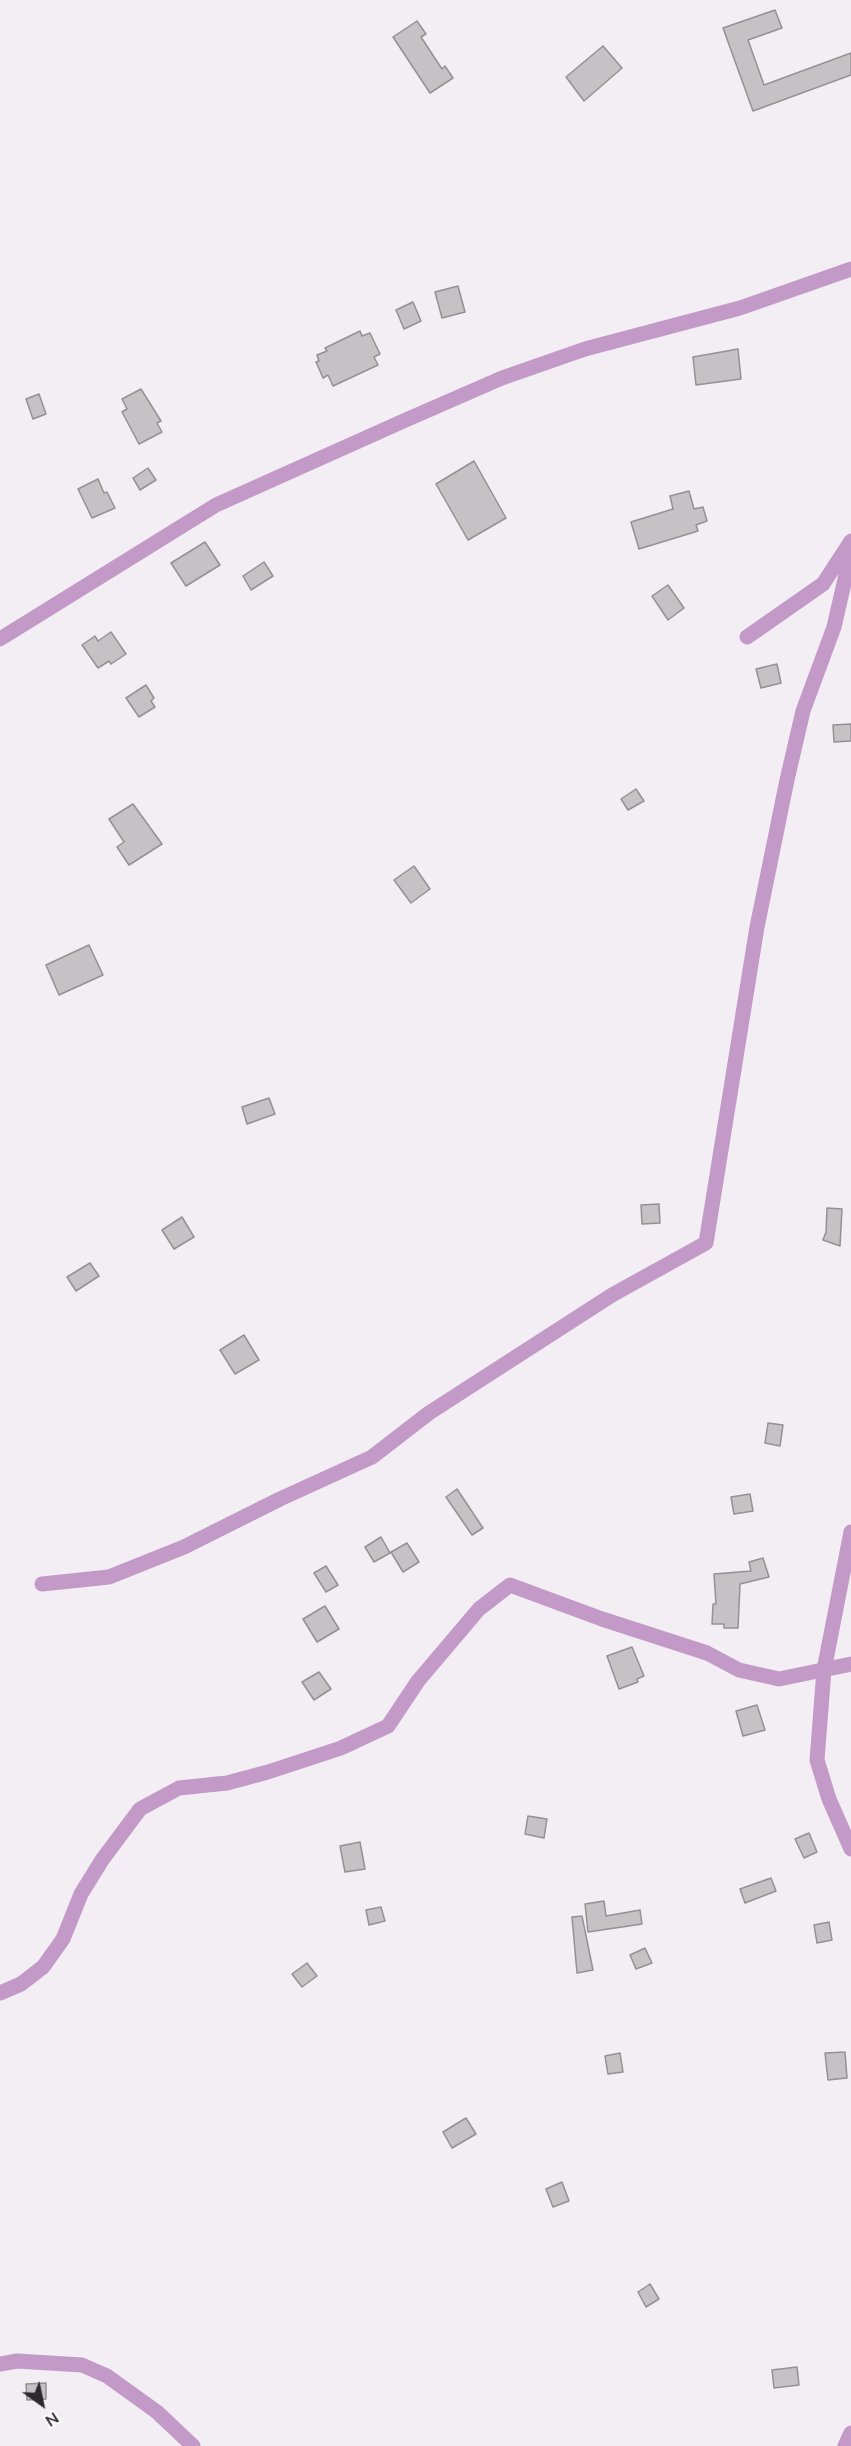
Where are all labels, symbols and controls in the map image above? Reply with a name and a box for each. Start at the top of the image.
north arrow [12,2374,72,2434]
text: N [41,2407,63,2432]

